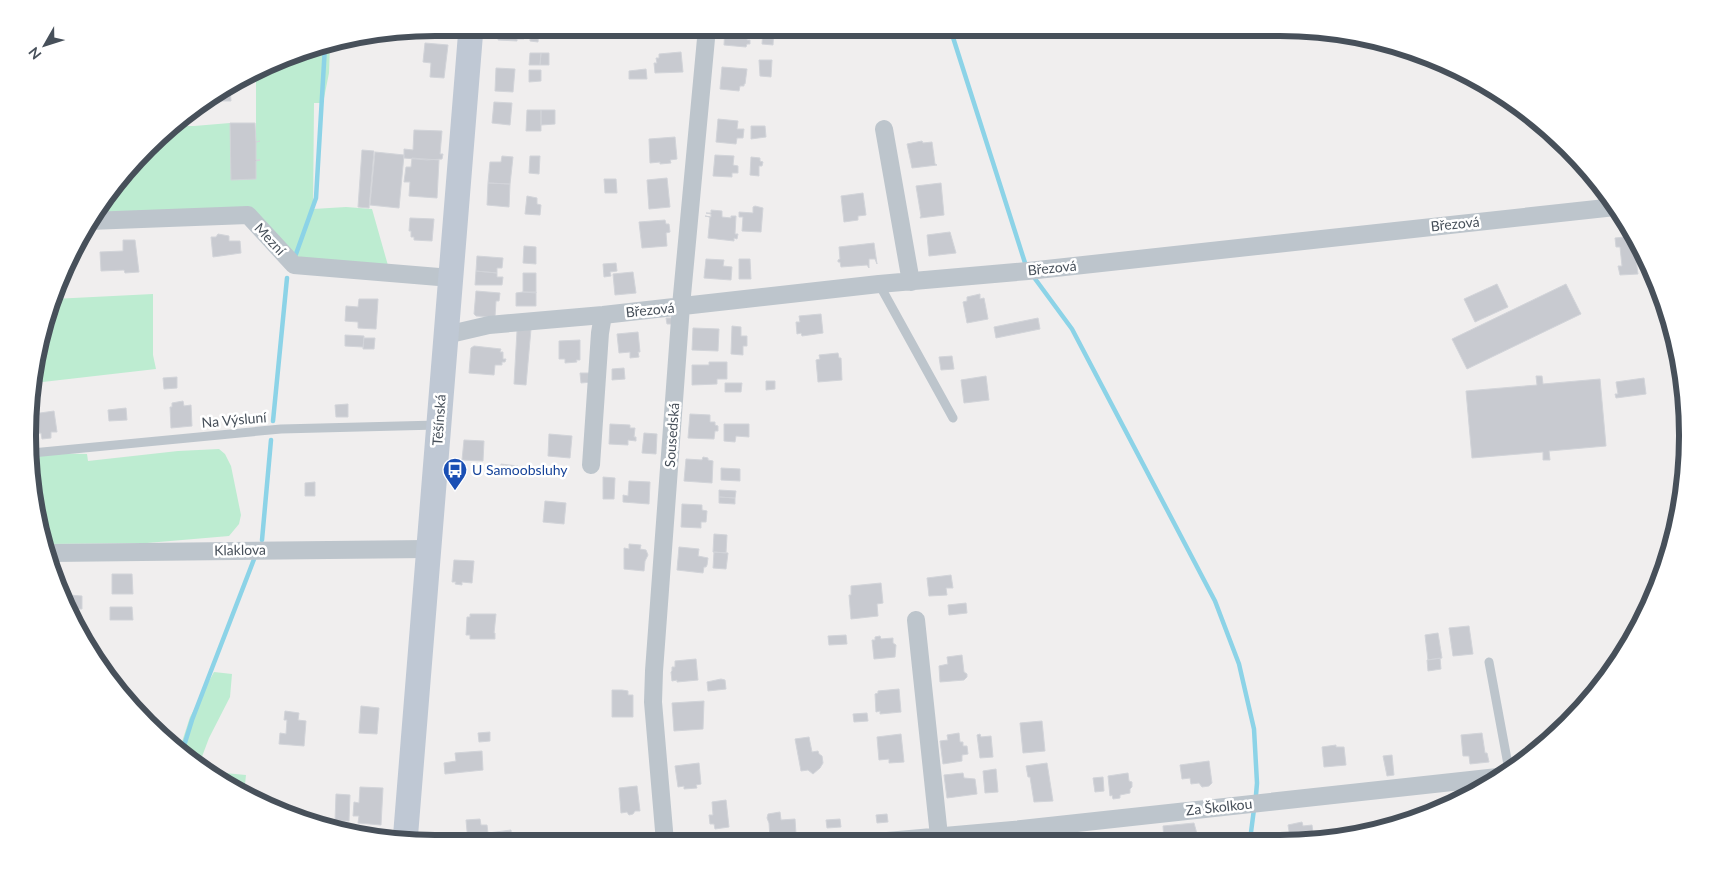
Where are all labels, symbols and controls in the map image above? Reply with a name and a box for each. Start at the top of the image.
north arrow [20,20,70,70]
text: N [25,44,45,63]
street label: Březová [1430,212,1480,235]
street label: Mezní [251,219,290,259]
street label: Březová [1027,256,1077,279]
street label: Březová [625,298,675,321]
street label: Těšínská [428,394,449,446]
street label: Sousedská [661,402,682,468]
street label: Na Výsluní [201,408,268,431]
bus stop icon: U Samoobsluhy [442,457,468,491]
place label: U Samoobsluhy [472,461,568,478]
street label: Klaklova [214,541,266,558]
street label: Za Školkou [1185,795,1253,818]

